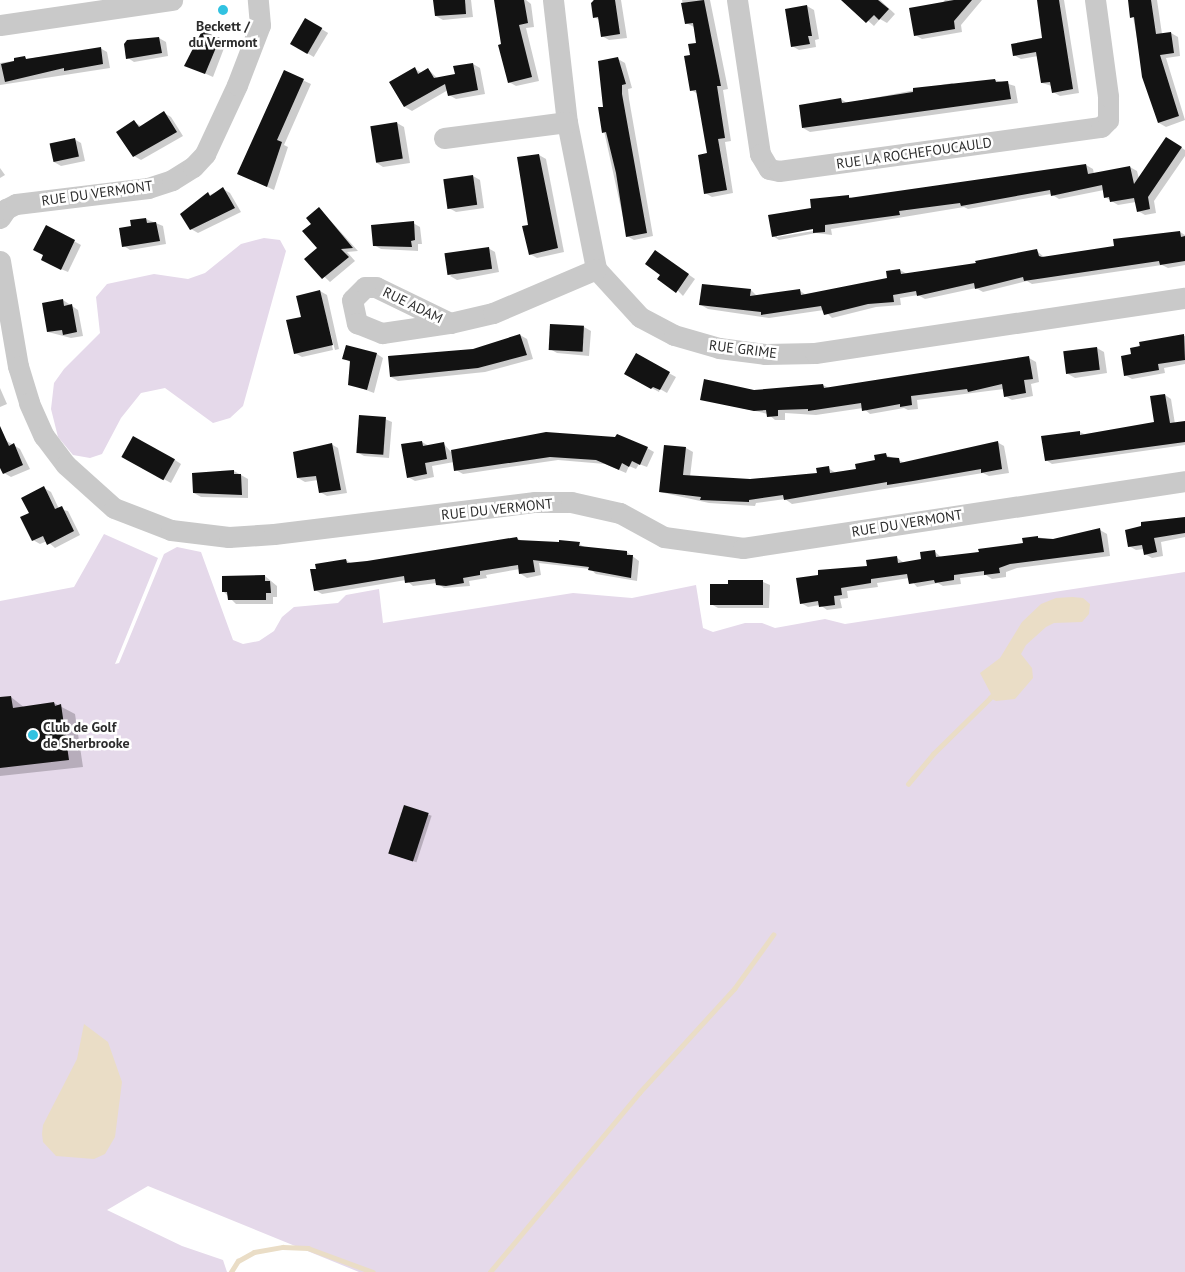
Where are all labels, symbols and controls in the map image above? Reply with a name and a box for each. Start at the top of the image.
marker: Beckett / du Vermont [217,4,229,16]
place label: Beckett / du Vermont [188,18,258,50]
street label: RUE LA ROCHEFOUCAULD [835,134,993,172]
street label: RUE DU VERMONT [40,177,154,209]
street label: RUE ADAM [380,283,446,327]
street label: RUE GRIME [708,337,778,361]
street label: RUE DU VERMONT [440,495,554,523]
street label: RUE DU VERMONT [850,506,964,540]
place label: Club de Golf de Sherbrooke [43,719,130,752]
marker: Club de Golf de Sherbrooke [27,729,39,741]

